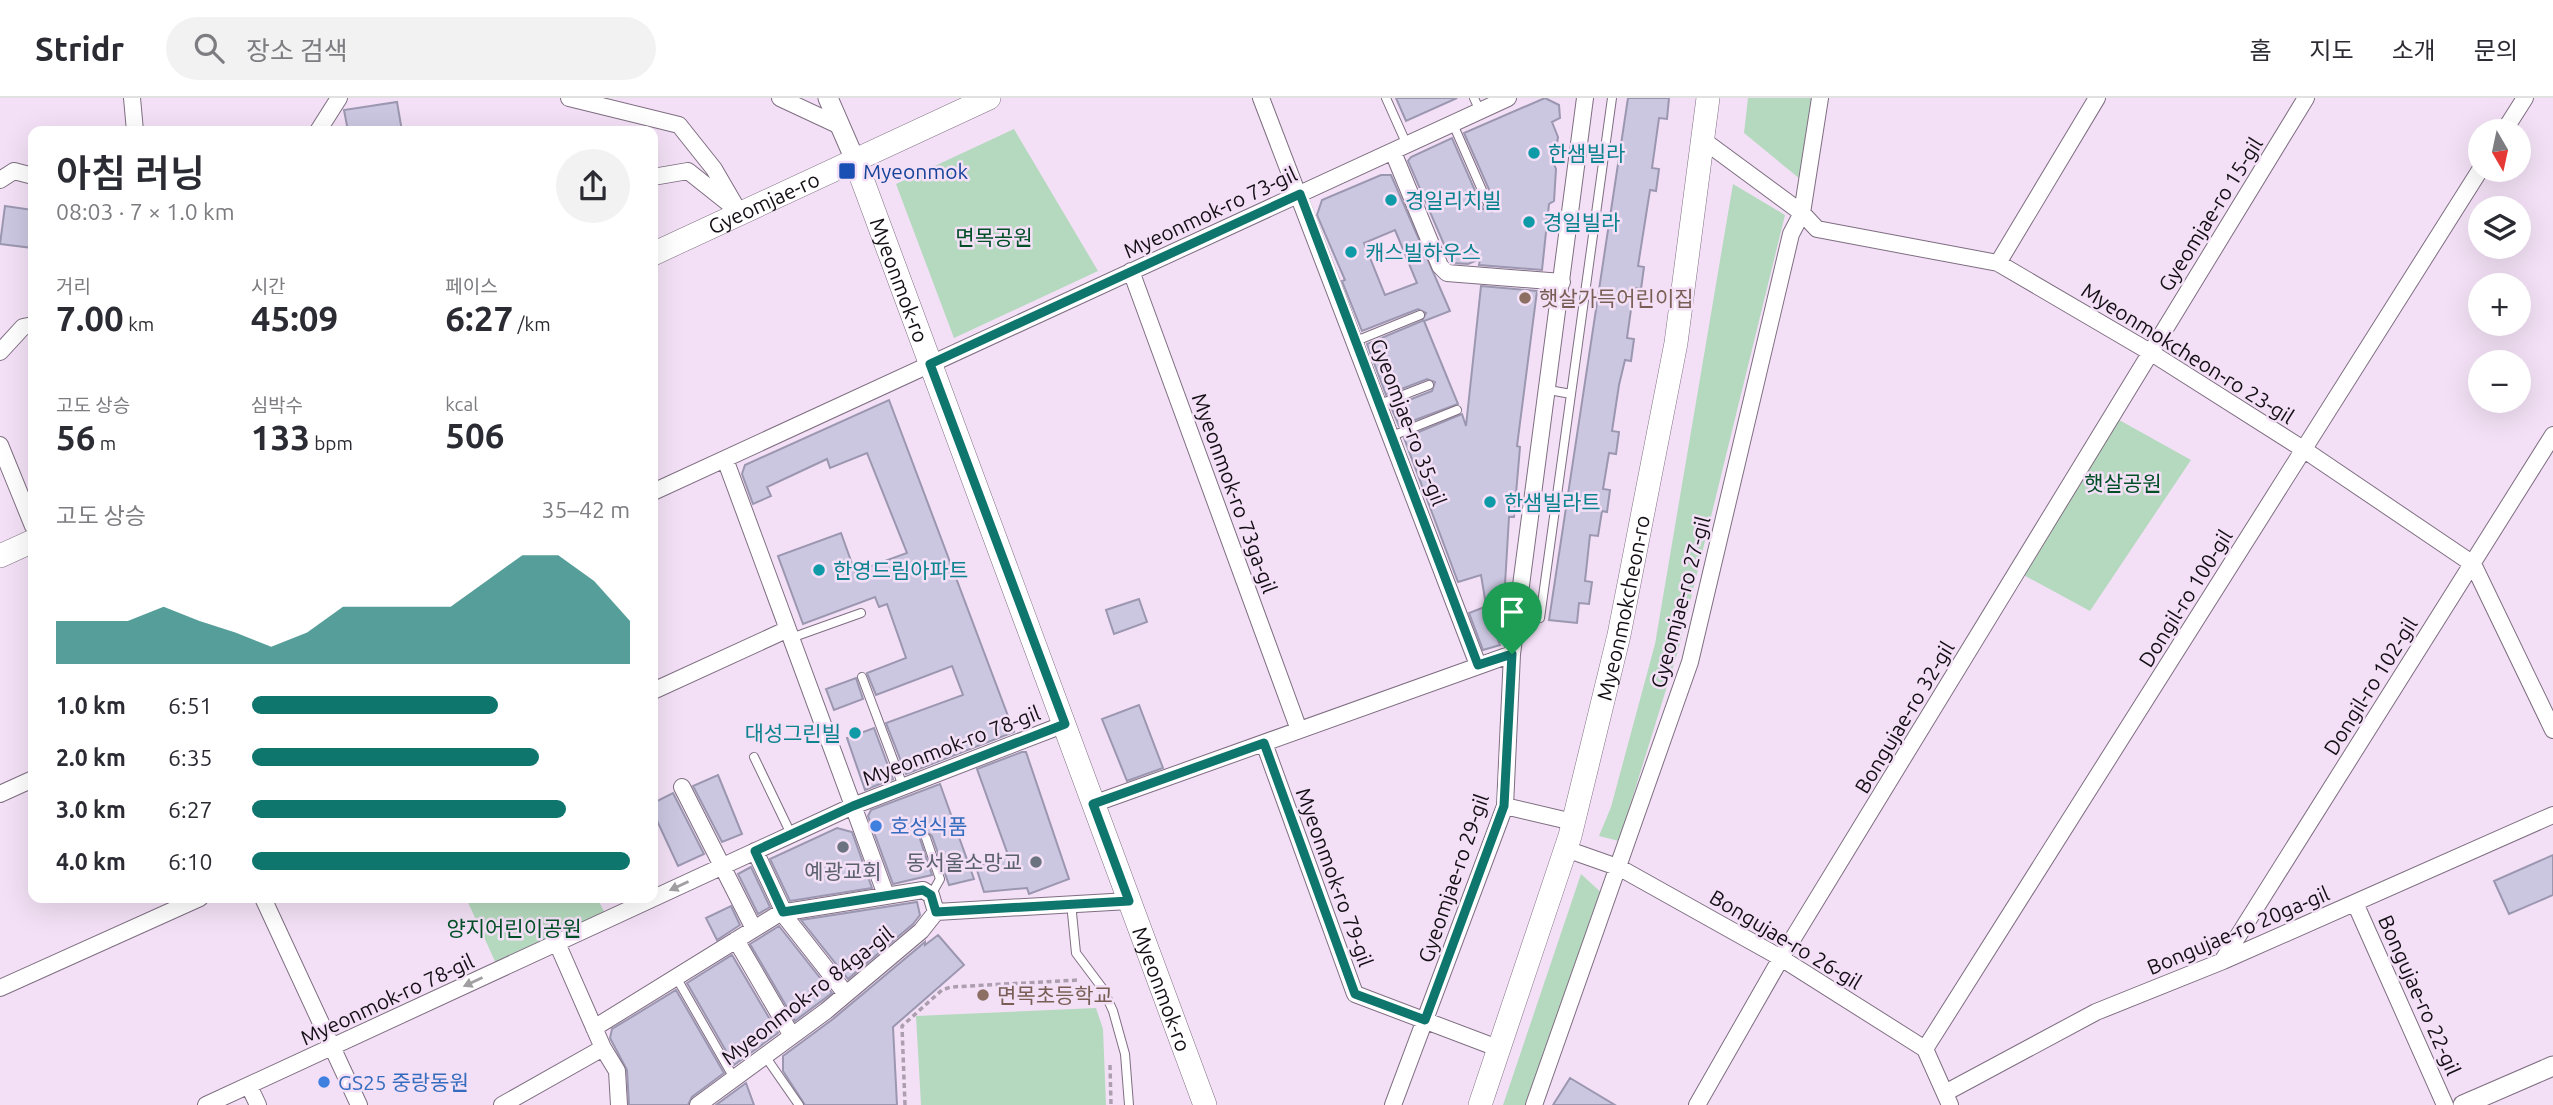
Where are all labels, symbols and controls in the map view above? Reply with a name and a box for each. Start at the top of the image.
search box [166,17,656,80]
icon: search [190,29,228,67]
text: Stridr [35,30,124,67]
text: 장소 검색 [246,36,348,65]
text: 홈 [2249,37,2271,64]
text: 지도 [2309,37,2354,64]
text: 소개 [2392,37,2436,64]
text: 문의 [2474,37,2518,64]
north arrow [2468,119,2530,182]
map controls [2468,119,2531,413]
street label: Gyeomjae-ro 15-gil [2153,133,2267,295]
place label: 한샘빌라 [1548,141,1625,165]
marker: 한샘빌라 [1526,145,1542,161]
button: share [556,149,630,223]
text: 아침 러닝 [56,152,205,194]
place label: Myeonmok [863,159,969,183]
marker: Myeonmok [837,161,857,181]
street label: Myeonmok-ro 73-gil [1120,161,1300,263]
street label: Gyeomjae-ro [704,167,823,239]
place label: 경일리치빌 [1405,188,1502,212]
marker: 경일리치빌 [1383,192,1399,208]
button: layers [2468,196,2531,259]
text: 08:03 · 7 × 1.0 km [56,199,235,224]
place label: 경일빌라 [1543,210,1620,234]
street label: Myeonmok-ro [865,214,933,346]
marker: 경일빌라 [1521,214,1537,230]
park label: 면목공원 [955,225,1033,249]
place label: 캐스빌하우스 [1365,240,1481,264]
marker: 캐스빌하우스 [1343,244,1359,260]
button: + [2468,273,2531,336]
text: 거리 [56,275,91,297]
text: 시간 [251,275,286,297]
text: 페이스 [445,275,498,297]
street label: Myeonmokcheon-ro 23-gil [2077,278,2299,428]
place label: 햇살가득어린이집 [1539,286,1694,310]
marker: 햇살가득어린이집 [1517,290,1533,306]
text: 7.00 [56,298,124,338]
text: 45:09 [251,298,338,338]
text: 6:27 [445,298,513,338]
text: km [124,313,154,335]
text: /km [513,313,551,335]
street label: Gyeomjae-ro 35-gil [1366,335,1452,509]
button: − [2468,350,2531,413]
street label: Myeonmok-ro 73ga-gil [1188,390,1282,596]
text: kcal [445,393,478,415]
text: 고도 상승 [56,394,130,416]
text: 심박수 [251,394,303,416]
text: 506 [445,415,505,455]
text: 56 [56,417,95,457]
text: 133 [251,417,310,457]
text: m [95,432,116,454]
text: bpm [310,432,353,454]
park label: 햇살공원 [2084,471,2162,495]
place label: 한샘빌라트 [1504,490,1601,514]
marker: 한샘빌라트 [1482,494,1498,510]
text: 35–42 m [542,497,630,522]
text: 고도 상승 [56,503,146,528]
street label: Myeonmokcheon-ro [1591,513,1654,703]
street label: Gyeomjae-ro 27-gil [1646,513,1714,691]
street label: Dongil-ro 100-gil [2133,525,2237,671]
place label: 한영드림아파트 [833,558,968,582]
marker: 한영드림아파트 [811,562,827,578]
pin [1482,582,1542,654]
icon: arrive [1493,593,1531,631]
street label: Dongil-ro 102-gil [2318,613,2422,759]
street label: Bongujae-ro 32-gil [1849,637,1959,797]
text: 1.0 km [56,693,126,718]
text: 6:51 [168,693,213,718]
street label: Myeonmok-ro 78-gil [859,700,1043,790]
place label: 대성그린빌 [744,721,841,745]
marker: 대성그린빌 [847,725,863,741]
text: 2.0 km [56,745,126,770]
text: 6:35 [168,745,213,770]
street label: Myeonmok-ro 79-gil [1292,784,1378,970]
street label: Gyeomjae-ro 29-gil [1413,790,1493,966]
text: 3.0 km [56,797,126,822]
text: 6:27 [168,797,213,822]
place label: 호성식품 [890,814,967,838]
marker: 호성식품 [868,818,884,834]
marker: 예광교회 [835,839,851,855]
text: 4.0 km [56,849,126,874]
text: 6:10 [168,849,213,874]
place label: 동서울소망교 [906,850,1022,874]
marker: 동서울소망교 [1028,854,1044,870]
place label: 예광교회 [804,859,882,883]
one-way arrow [669,881,690,892]
street label: Bongujae-ro 20ga-gil [2143,881,2333,979]
street label: Bongujae-ro 26-gil [1706,884,1866,994]
street label: Bongujae-ro 22-gil [2374,911,2466,1079]
park label: 양지어린이공원 [446,916,582,940]
street label: Myeonmok-ro 84ga-gil [716,921,898,1069]
street label: Myeonmok-ro [1128,923,1196,1055]
street label: Myeonmok-ro 78-gil [297,948,477,1050]
one-way arrow [463,976,483,988]
place label: 면목초등학교 [997,983,1113,1007]
marker: 면목초등학교 [975,987,991,1003]
place label: GS25 중랑동원 [338,1070,469,1094]
marker: GS25 중랑동원 [316,1074,332,1090]

